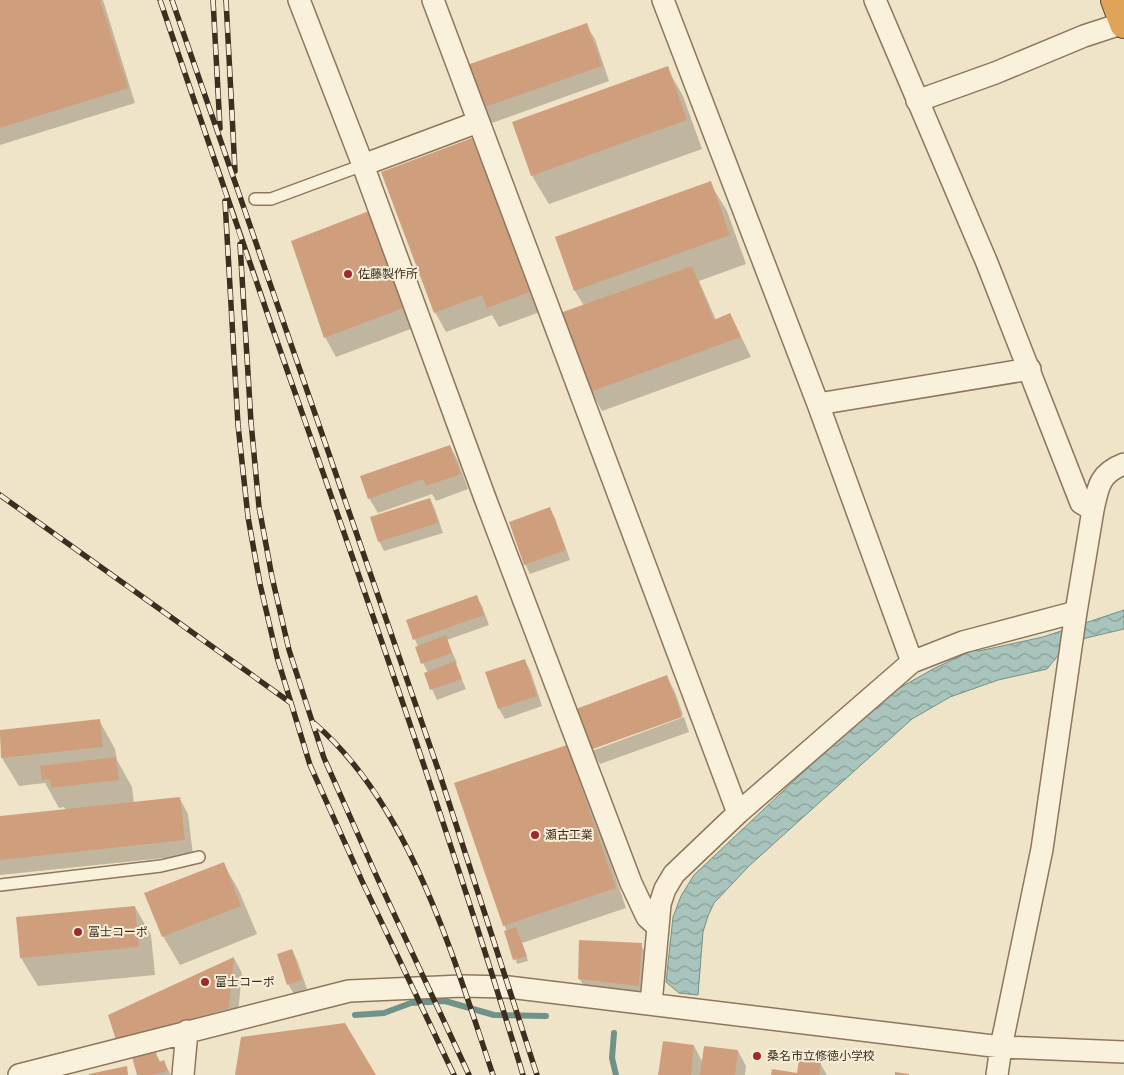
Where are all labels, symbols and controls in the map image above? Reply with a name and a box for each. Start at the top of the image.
place label: 佐藤製作所 [358,267,418,281]
marker: 佐藤製作所 [342,268,354,280]
place label: 瀬古工業 [545,828,593,842]
marker: 瀬古工業 [529,829,541,841]
place label: 冨士コーポ [88,925,148,939]
marker: 冨士コーポ [72,926,84,938]
place label: 富士コーポ [215,975,275,989]
marker: 富士コーポ [199,976,211,988]
place label: 桑名市立修徳小学校 [767,1049,875,1063]
marker: 桑名市立修徳小学校 [751,1050,763,1062]

